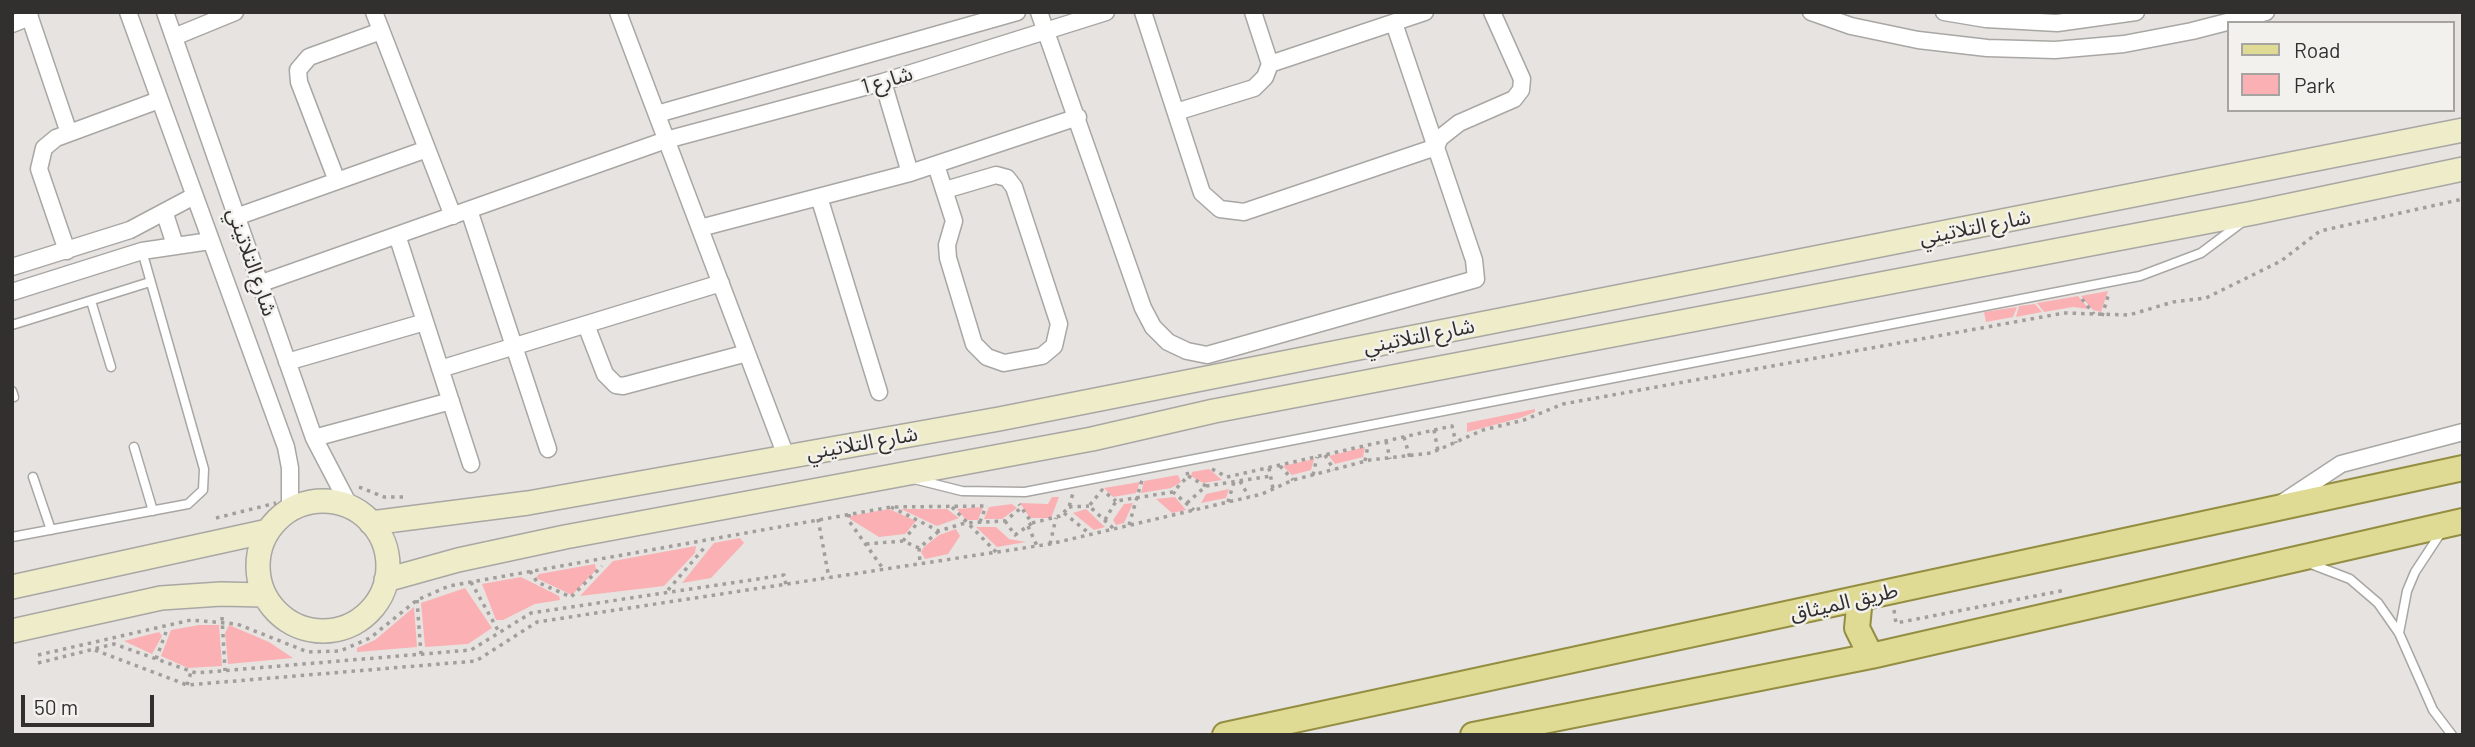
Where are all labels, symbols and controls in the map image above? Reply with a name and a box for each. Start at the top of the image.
legend [2226,21,2454,112]
text: Road [2294,37,2340,62]
street label: شارع 1 [858,61,916,99]
text: Park [2294,72,2335,97]
street label: شارع التلاتيني [1917,204,2033,250]
street label: شارع التلاتيني [222,205,282,319]
street label: شارع التلاتيني [1361,313,1477,359]
street label: شارع التلاتيني [804,421,920,465]
street label: طريق الميثاق [1788,577,1900,627]
scale bar [24,680,158,724]
text: 50 m [34,694,78,719]

